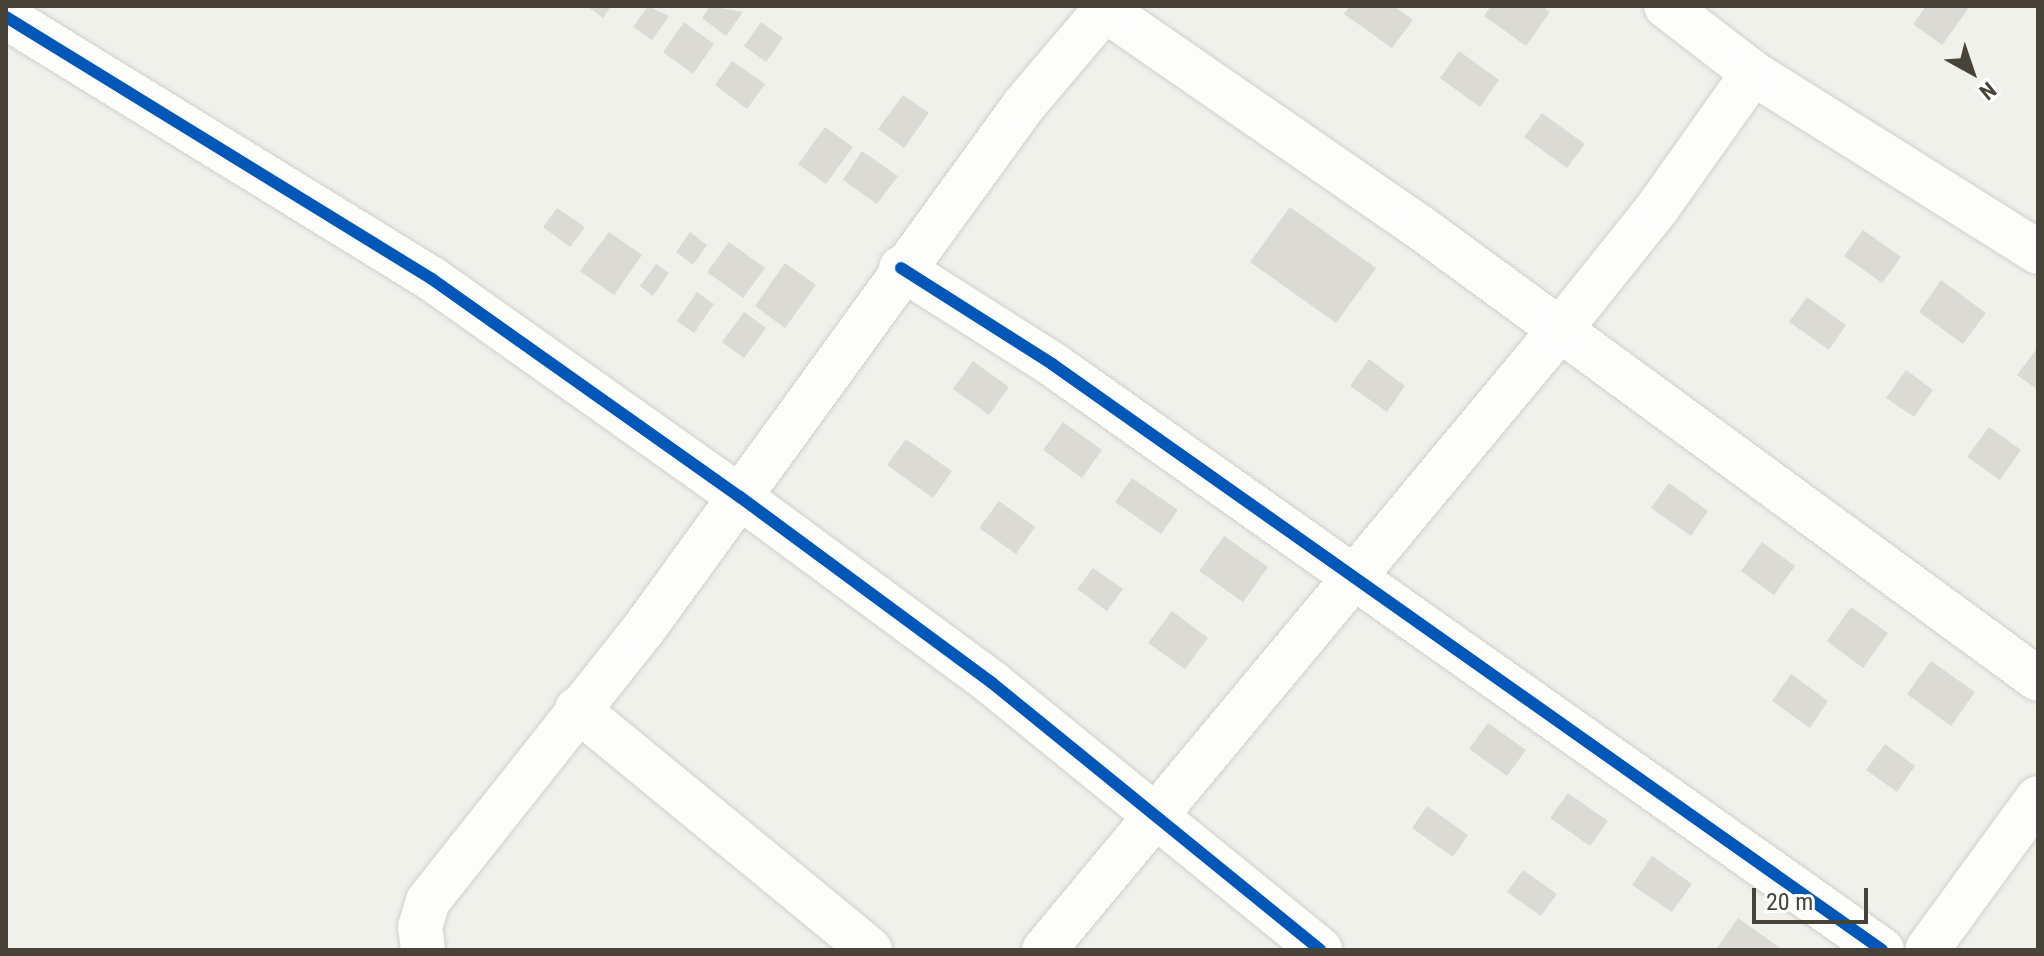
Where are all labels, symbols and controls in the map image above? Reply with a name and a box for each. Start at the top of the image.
north arrow [1932,32,2012,112]
text: N [1975,77,2001,105]
scale bar [1756,872,1872,922]
text: 20 m [1766,888,1813,916]

